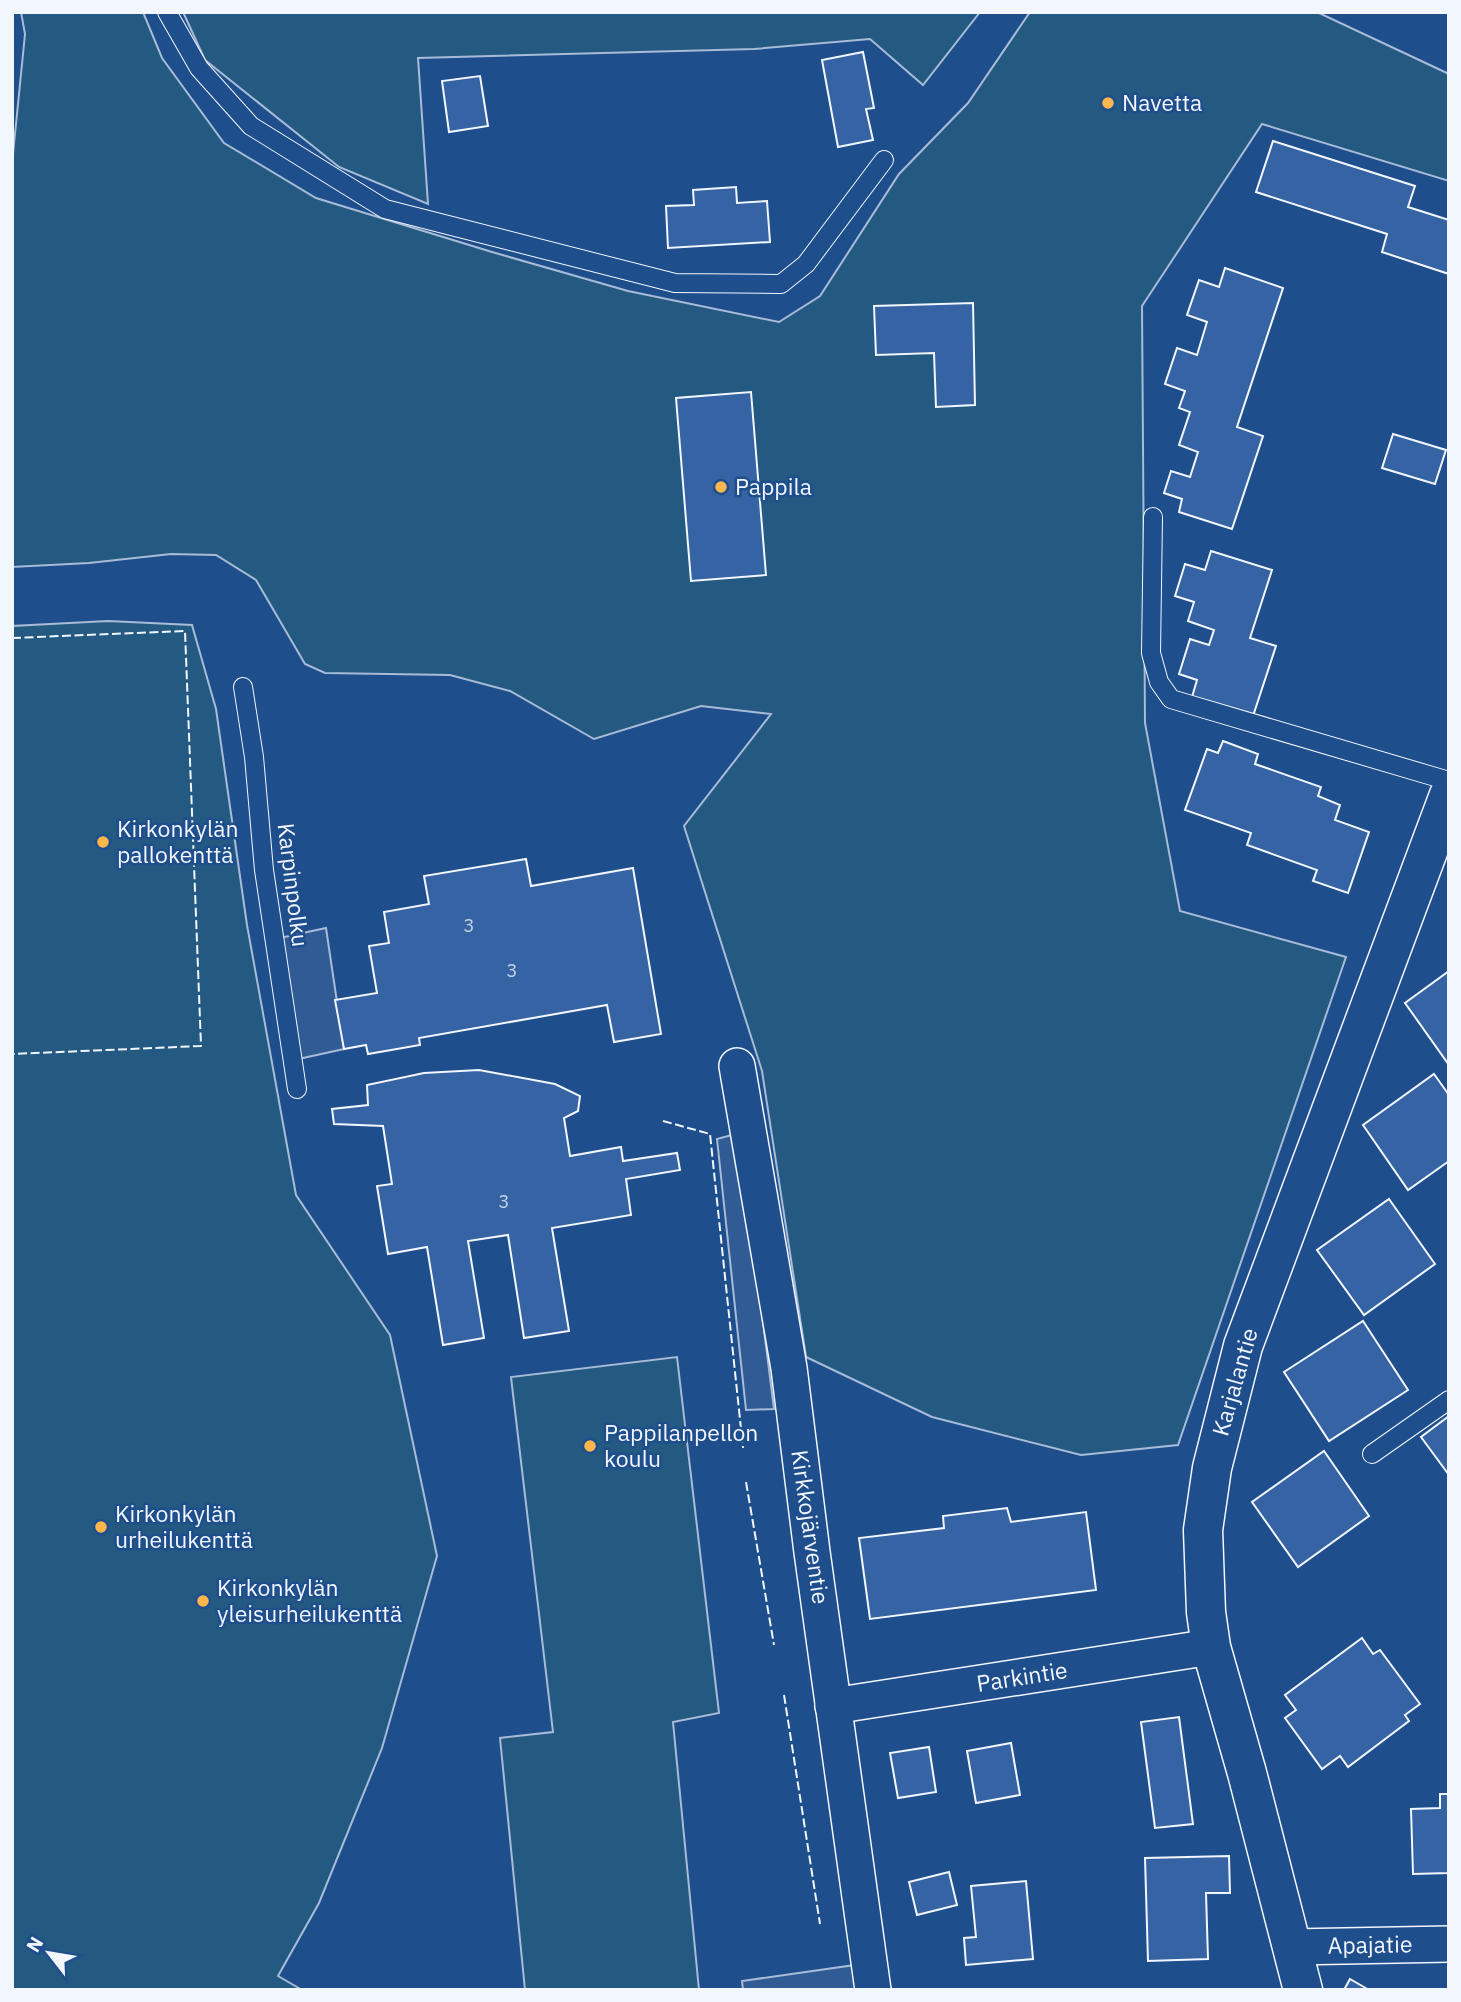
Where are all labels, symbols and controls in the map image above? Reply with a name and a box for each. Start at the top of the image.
place label: Navetta [1122,87,1202,117]
marker: Navetta [1100,95,1116,111]
place label: Pappila [735,471,812,501]
marker: Pappila [713,479,729,495]
place label: Kirkonkylän pallokenttä [117,813,239,869]
street label: Karpinpolku [272,821,316,949]
marker: Kirkonkylän pallokenttä [95,834,111,850]
house number: 3 [463,913,475,937]
house number: 3 [506,958,518,982]
house number: 3 [498,1189,510,1213]
street label: Karjalantie [1204,1324,1264,1439]
place label: Pappilanpellon koulu [604,1417,758,1473]
marker: Pappilanpellon koulu [582,1438,598,1454]
street label: Kirkkojärventie [785,1448,837,1606]
place label: Kirkonkylän urheilukenttä [115,1498,253,1554]
marker: Kirkonkylän urheilukenttä [93,1519,109,1535]
place label: Kirkonkylän yleisurheilukenttä [217,1572,402,1628]
marker: Kirkonkylän yleisurheilukenttä [195,1593,211,1609]
street label: Parkintie [974,1654,1070,1698]
north arrow [14,1918,84,1988]
street label: Apajatie [1327,1928,1413,1960]
text: N [21,1932,48,1956]

